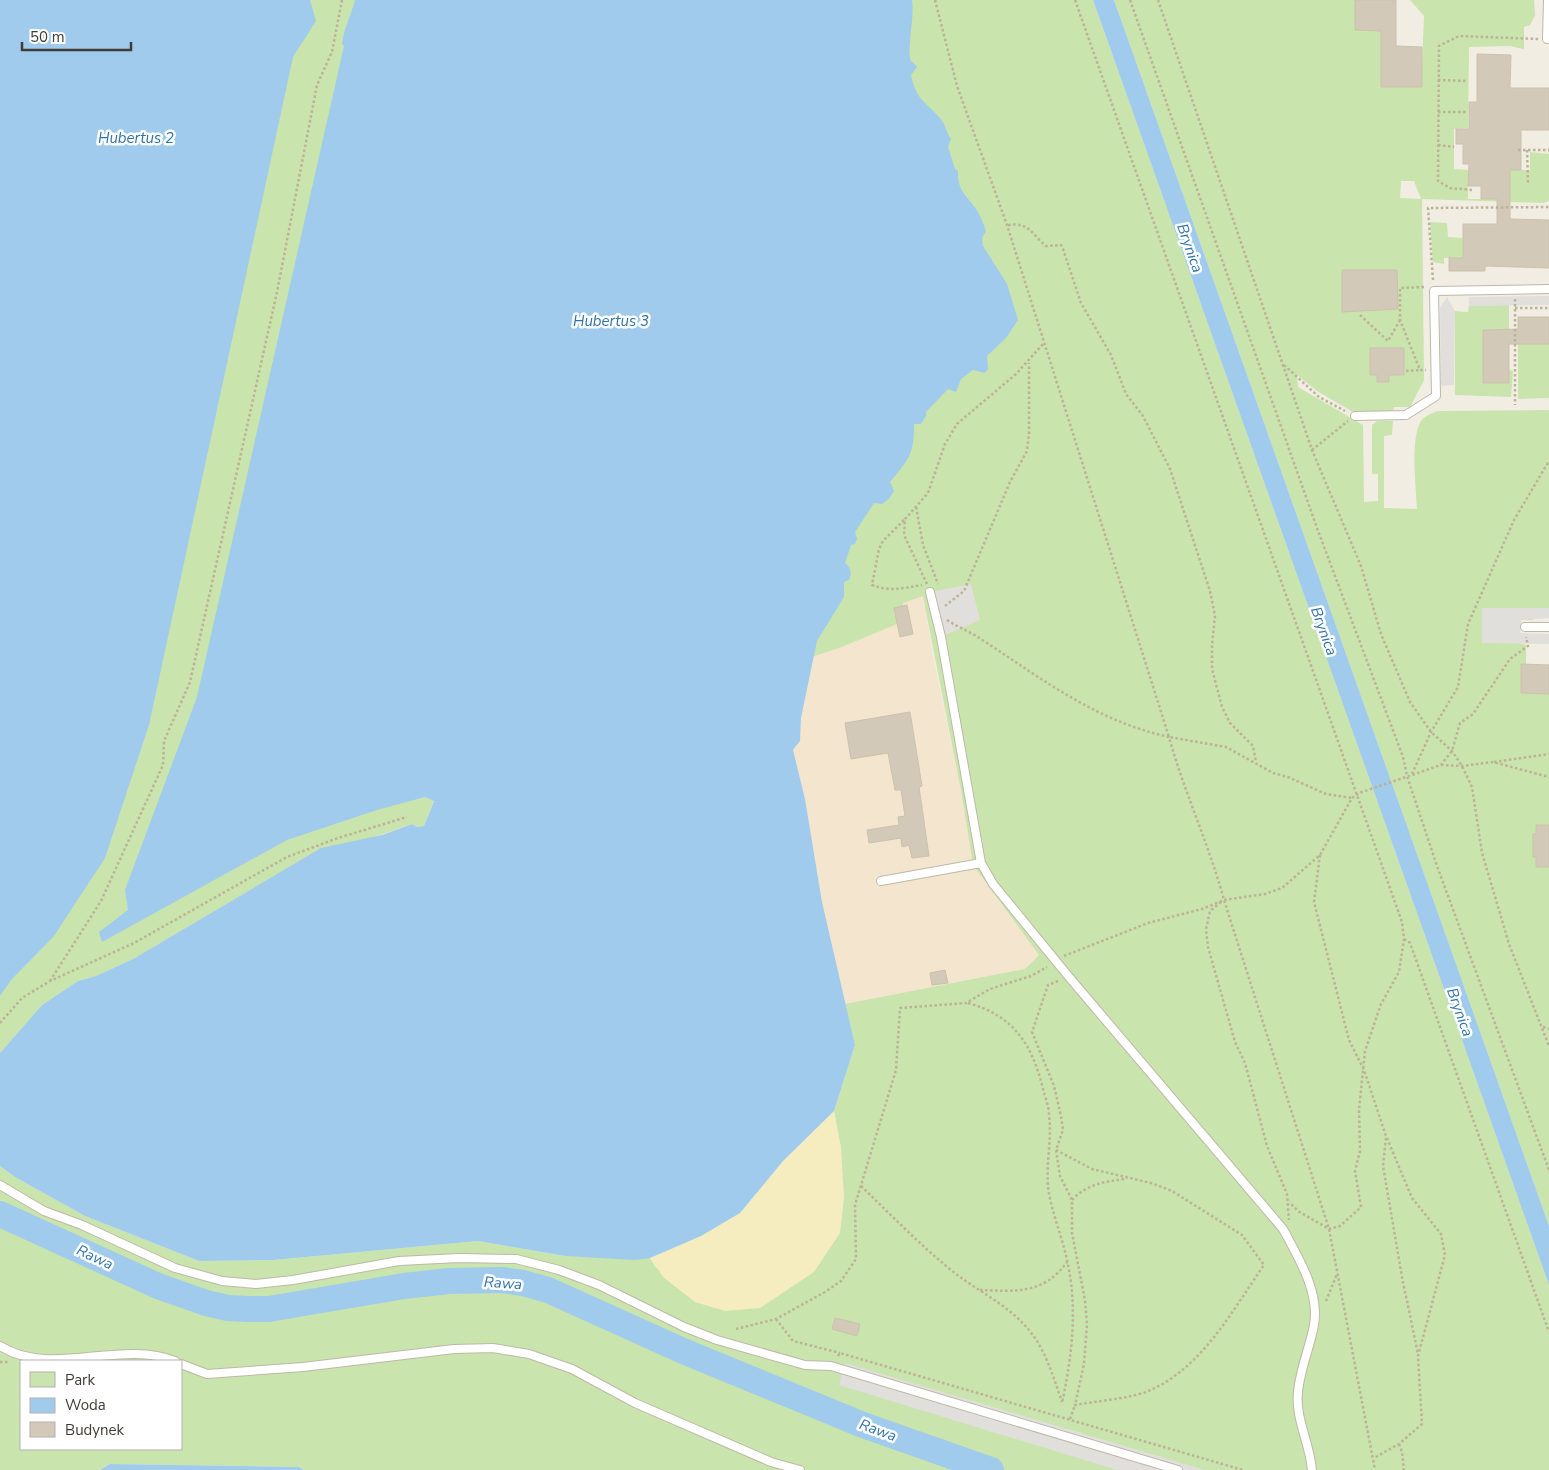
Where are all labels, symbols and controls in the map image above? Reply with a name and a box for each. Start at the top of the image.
scale bar [22,20,131,52]
text: 50 m [30,27,65,47]
water label: Hubertus 2 [98,128,174,148]
water label: Brynica [1172,221,1208,275]
water label: Hubertus 3 [573,311,649,331]
water label: Brynica [1306,604,1342,658]
water label: Brynica [1442,985,1478,1039]
water label: Rawa [73,1240,117,1274]
water label: Rawa [483,1272,523,1294]
legend [20,1360,182,1450]
text: Park [65,1370,95,1390]
text: Woda [65,1395,106,1415]
water label: Rawa [857,1414,899,1446]
text: Budynek [65,1420,125,1440]

